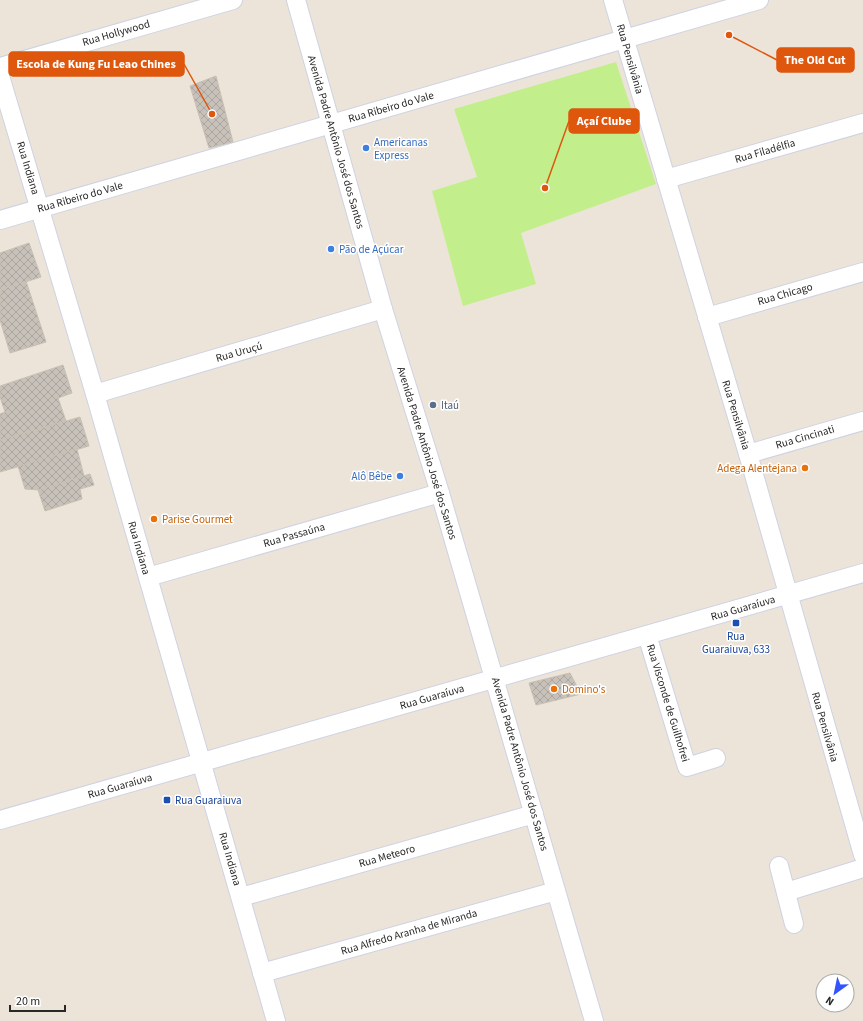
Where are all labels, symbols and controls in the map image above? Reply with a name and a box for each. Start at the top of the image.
street label: Rua Hollywood [80,16,152,50]
street label: Rua Pensilvânia [613,22,647,96]
callout: The Old Cut [777,48,854,72]
callout: Escola de Kung Fu Leao Chines [9,52,184,76]
text: The Old Cut [784,52,846,69]
street label: Avenida Padre Antônio José dos Santos [304,53,368,231]
text: Escola de Kung Fu Leao Chines [16,56,176,73]
street label: Rua Ribeiro do Vale [346,87,436,126]
callout: Açaí Clube [569,109,639,133]
text: Açaí Clube [576,113,631,130]
place label: Americanas Express [374,135,428,163]
street label: Rua Filadélfia [733,135,797,167]
street label: Rua Indiana [13,140,43,196]
marker: Americanas Express [361,143,371,153]
street label: Rua Ribeiro do Vale [35,177,125,216]
place label: Pão de Açúcar [339,242,404,257]
marker: Pão de Açúcar [326,244,336,254]
street label: Rua Chicago [756,279,814,309]
street label: Rua Uruçú [214,338,264,366]
street label: Avenida Padre Antônio José dos Santos [394,365,461,542]
street label: Rua Pensilvânia [718,378,754,452]
place label: Itaú [441,398,459,413]
marker: Itaú [428,400,438,410]
street label: Rua Cincinati [774,421,836,453]
place label: Adega Alentejana [717,461,797,476]
marker: Adega Alentejana [800,463,810,473]
place label: Alô Bêbe [352,469,393,484]
marker: Alô Bêbe [395,471,405,481]
place label: Parise Gourmet [162,512,233,527]
marker: Parise Gourmet [149,514,159,524]
street label: Rua Passaúna [261,519,327,551]
street label: Rua Indiana [124,520,154,576]
street label: Rua Guaraíuva [709,592,777,624]
marker: Rua Guaraiuva, 633 [731,618,741,628]
place label: Rua Guaraiuva, 633 [702,629,770,657]
street label: Rua Visconde de Guilhofrei [643,642,693,764]
street label: Avenida Padre Antônio José dos Santos [488,675,552,853]
street label: Rua Guaraíuva [398,681,466,713]
place label: Domino's [562,682,606,697]
marker: Domino's [549,684,559,694]
street label: Rua Pensilvânia [808,690,842,764]
street label: Rua Guaraíuva [86,770,154,802]
place label: Rua Guaraiuva [175,793,242,808]
marker: Rua Guaraiuva [162,795,172,805]
street label: Rua Indiana [215,831,245,887]
street label: Rua Meteoro [357,841,417,871]
street label: Rua Alfredo Aranha de Miranda [339,905,479,959]
north arrow [815,973,855,1013]
scale bar [10,987,65,1013]
text: 20 m [16,993,40,1010]
text: N [823,993,837,1009]

